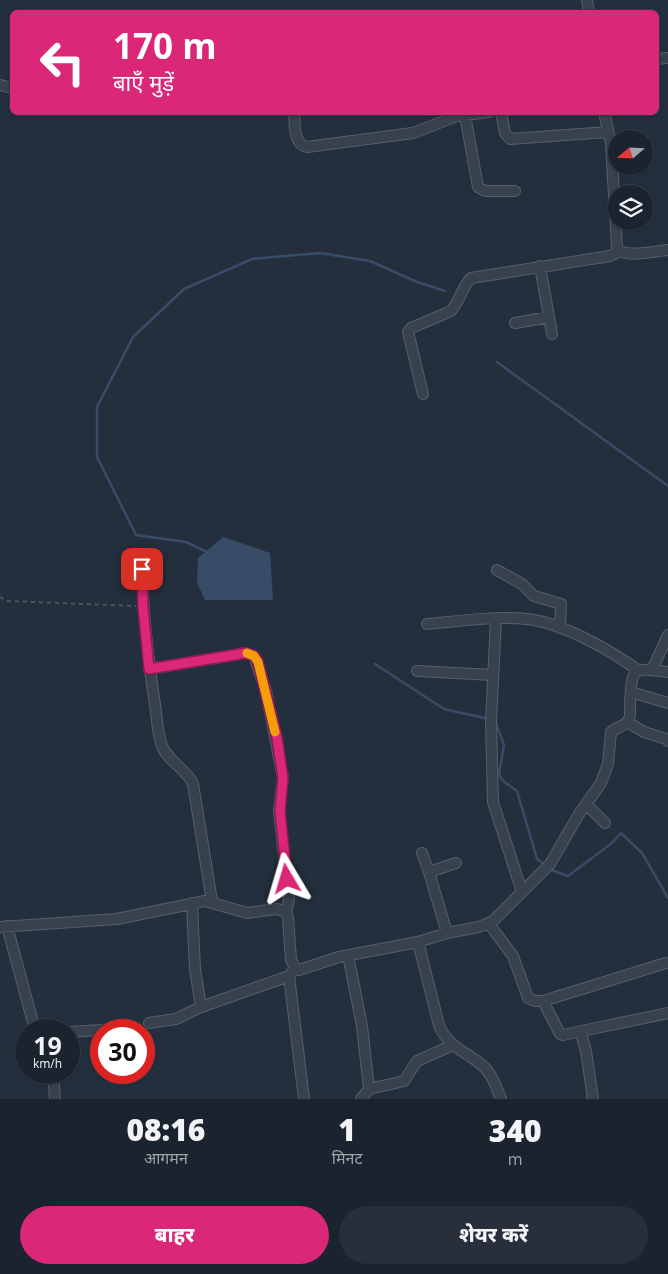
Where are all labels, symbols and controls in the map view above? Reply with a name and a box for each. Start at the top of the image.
text: 170 m [113,22,217,69]
icon: left [30,30,95,95]
text: बाएँ मुड़ें [113,67,174,97]
north arrow [608,130,652,175]
map controls [608,130,653,230]
button: layers [608,185,653,230]
pin [121,548,163,590]
icon: arrive [128,555,156,583]
position arrow [260,852,312,904]
speed limit sign: 30 [90,1019,155,1084]
text: 19 [33,1028,62,1062]
text: km/h [33,1055,62,1072]
text: 08:16 [126,1109,205,1150]
text: 1 [338,1109,356,1150]
text: 340 [489,1110,542,1151]
text: आगमन [144,1147,188,1169]
text: मिनट [332,1147,362,1169]
text: m [508,1148,523,1170]
button: बाहर [20,1206,329,1264]
button: शेयर करें [339,1206,648,1264]

